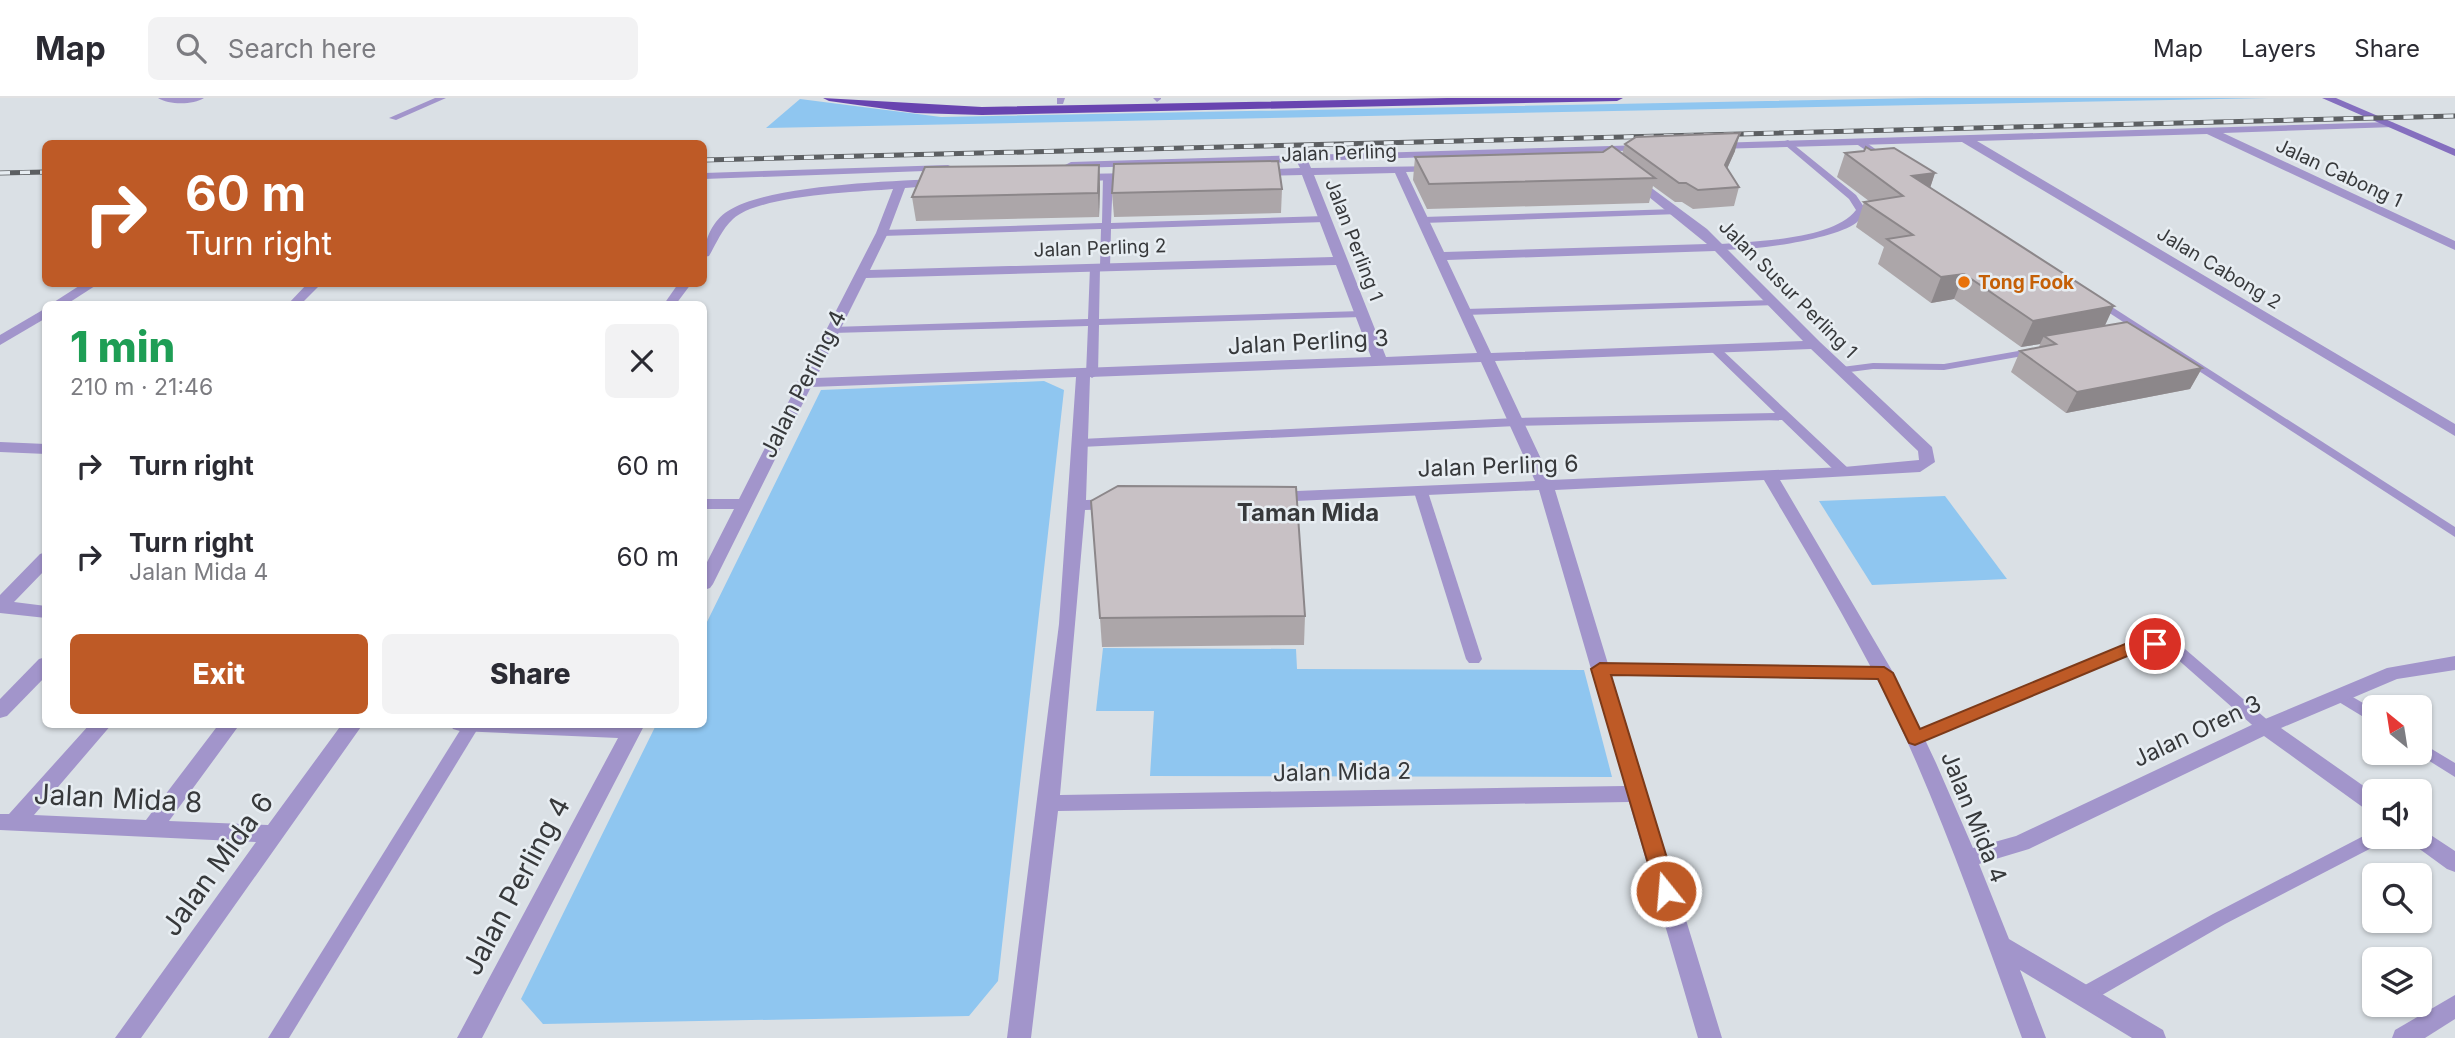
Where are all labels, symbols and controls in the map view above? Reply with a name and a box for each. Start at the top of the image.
search box [148,17,638,80]
text: Map [35,28,106,68]
icon: search [172,29,210,67]
text: Search here [228,33,376,64]
text: Map [2153,34,2203,63]
text: Layers [2241,34,2316,63]
text: Share [2354,34,2420,63]
street label: Jalan Cabong 1 [2272,134,2406,212]
street label: Jalan Perling [1281,139,1397,167]
text: 60 m [185,164,306,223]
icon: right [70,168,161,259]
street label: Jalan Perling 1 [1320,176,1388,304]
street label: Jalan Susur Perling 1 [1714,215,1862,363]
street label: Jalan Cabong 2 [2153,222,2285,314]
text: Turn right [185,224,332,263]
street label: Jalan Perling 2 [1033,234,1167,262]
place label: Tong Fook [1978,271,2074,294]
marker: Tong Fook [1956,274,1972,290]
street label: Jalan Perling 4 [754,306,852,462]
text: 1 min [70,321,175,372]
button: close [605,324,679,398]
street label: Jalan Perling 3 [1227,324,1389,360]
text: 210 m · 21:46 [70,373,213,401]
icon: right [70,447,108,485]
street label: Jalan Perling 6 [1417,449,1579,483]
text: Turn right [129,450,254,481]
text: 60 m [616,450,679,481]
district label: Taman Mida [1237,498,1379,527]
text: Turn right [129,527,254,558]
icon: right [70,538,108,576]
text: 60 m [616,541,679,572]
text: Jalan Mida 4 [129,558,268,586]
pin [2125,614,2185,674]
icon: arrive [2136,625,2174,663]
button: Exit [70,634,368,714]
button: Share [382,634,679,714]
street label: Jalan Oren 3 [2128,689,2266,773]
north arrow [2362,695,2432,765]
map controls [2362,695,2432,1017]
street label: Jalan Mida 4 [1935,747,2013,887]
street label: Jalan Mida 2 [1273,757,1411,787]
street label: Jalan Mida 8 [33,777,203,819]
button: sound [2362,779,2432,849]
street label: Jalan Mida 6 [154,786,280,942]
street label: Jalan Perling 4 [455,791,577,981]
position arrow [1629,854,1703,928]
button: search [2362,863,2432,933]
button: layers [2362,947,2432,1017]

